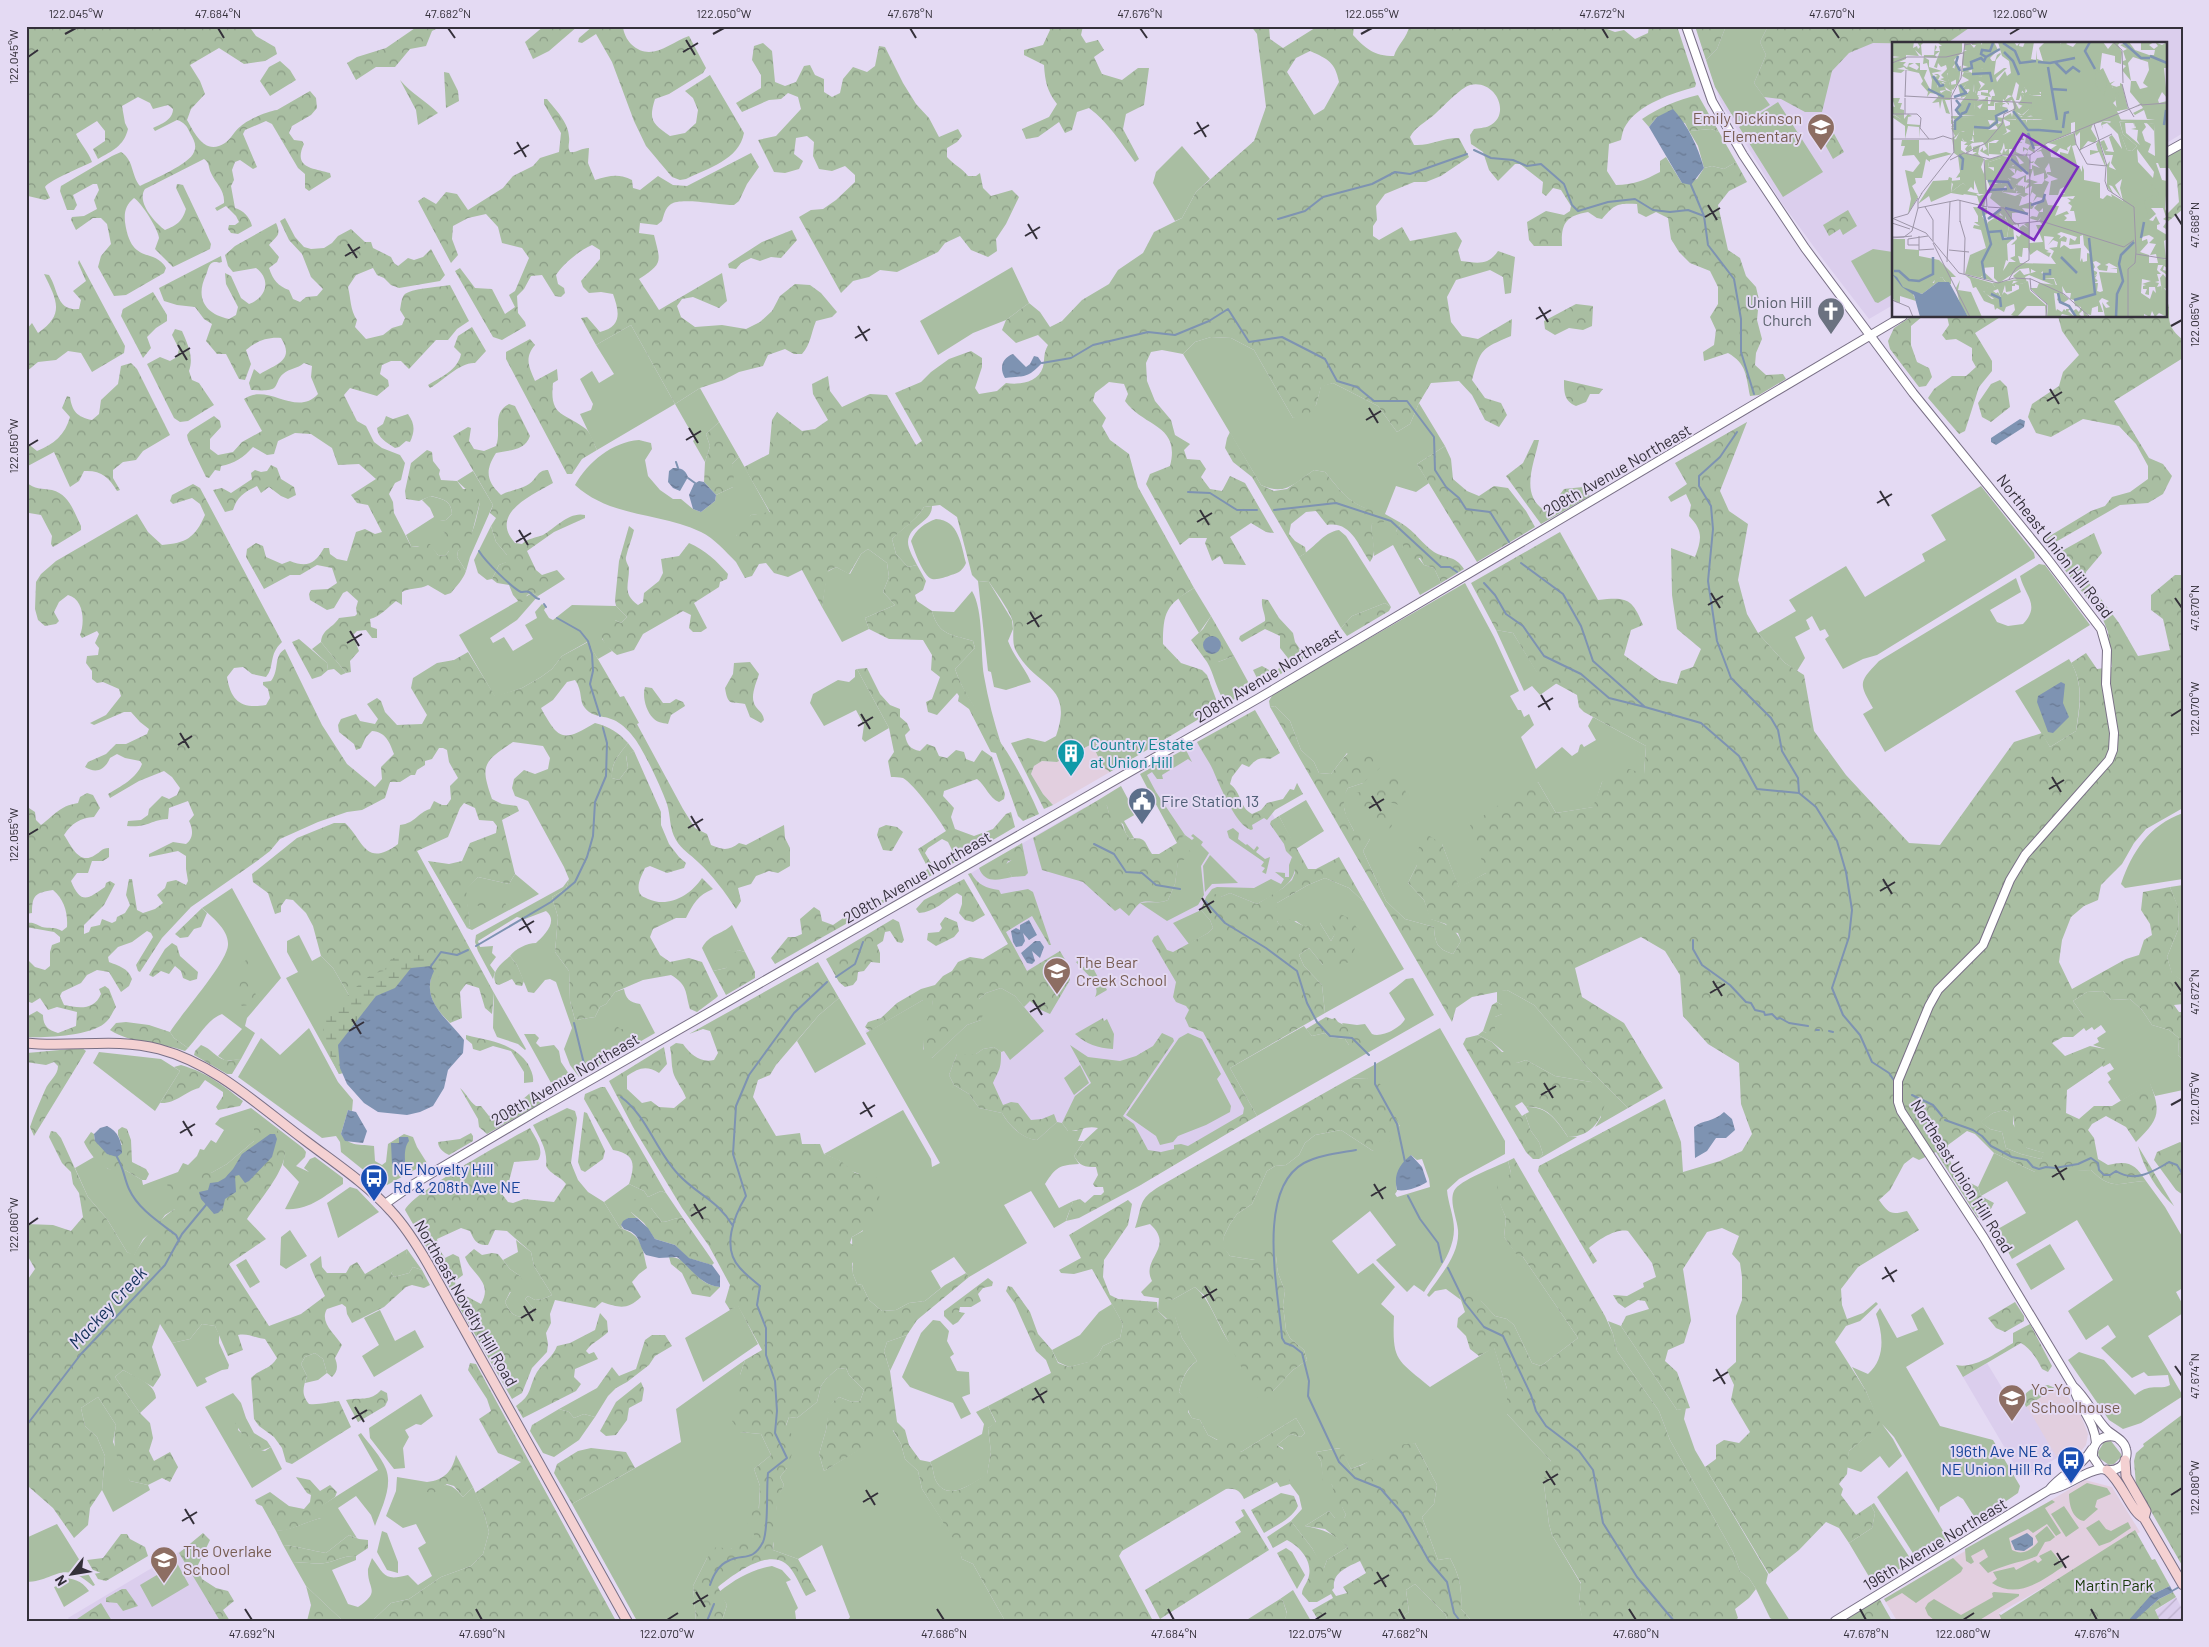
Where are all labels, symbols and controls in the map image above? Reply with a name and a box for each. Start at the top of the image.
text: 122.045°W [49,6,104,20]
text: 47.684°N [195,6,241,20]
text: 47.682°N [425,6,471,20]
text: 122.050°W [697,6,752,20]
text: 47.678°N [887,6,933,20]
text: 47.676°N [1117,6,1163,20]
text: 122.055°W [1345,6,1400,20]
text: 47.672°N [1579,6,1625,20]
text: 47.670°N [1809,6,1855,20]
text: 122.060°W [1993,6,2048,20]
text: 122.045°W [6,29,20,84]
inset map [1892,42,2166,318]
place label: Emily Dickinson Elementary [1693,108,1803,145]
school or university icon: Emily Dickinson Elementary [1806,112,1836,151]
text: 47.668°N [2187,202,2201,248]
place label: Union Hill Church [1746,292,1812,329]
text: 122.065°W [2187,292,2201,347]
church icon: Union Hill Church [1816,296,1846,335]
text: 122.050°W [6,418,20,473]
street label: 208th Avenue Northeast [1539,419,1694,520]
street label: Northeast Union Hill Road [1993,470,2117,621]
text: 47.670°N [2187,585,2201,631]
street label: 208th Avenue Northeast [1191,623,1345,726]
text: 122.070°W [2187,681,2201,736]
place label: Country Estate at Union Hill [1090,734,1194,771]
building icon: Country Estate at Union Hill [1056,738,1086,777]
public building icon: Fire Station 13 [1127,786,1157,825]
place label: Fire Station 13 [1161,791,1259,810]
text: 122.055°W [6,807,20,862]
street label: 208th Avenue Northeast [839,826,994,927]
place label: The Bear Creek School [1076,952,1167,989]
school or university icon: The Bear Creek School [1042,956,1072,995]
text: 47.672°N [2187,969,2201,1015]
street label: 208th Avenue Northeast [487,1028,642,1129]
text: 122.075°W [2187,1072,2201,1126]
street label: Northeast Union Hill Road [1907,1095,2017,1256]
place label: NE Novelty Hill Rd & 208th Ave NE [393,1159,521,1196]
bus stop icon: NE Novelty Hill Rd & 208th Ave NE [359,1163,389,1202]
text: 122.060°W [6,1197,20,1252]
street label: Northeast Novelty Hill Road [411,1216,522,1389]
water label: Mackey Creek [64,1261,151,1353]
text: 47.674°N [2187,1353,2201,1399]
place label: Yo-Yo Schoolhouse [2031,1379,2120,1416]
school or university icon: Yo-Yo Schoolhouse [1997,1383,2027,1422]
place label: 196th Ave NE & NE Union Hill Rd [1941,1441,2052,1478]
bus stop icon: 196th Ave NE & NE Union Hill Rd [2056,1445,2086,1484]
text: 122.080°W [2187,1460,2201,1515]
street label: 196th Avenue Northeast [1860,1493,2010,1594]
place label: The Overlake School [183,1541,272,1578]
school or university icon: The Overlake School [149,1545,179,1584]
north arrow [48,1550,98,1600]
text: N [51,1573,70,1589]
park label: Martin Park [2075,1575,2153,1594]
text: 47.692°N [229,1626,275,1640]
text: 47.690°N [459,1626,505,1640]
text: 122.070°W [640,1626,695,1640]
text: 47.686°N [921,1626,967,1640]
text: 47.684°N [1151,1626,1197,1640]
text: 122.075°W [1288,1626,1342,1640]
text: 47.682°N [1382,1626,1428,1640]
text: 47.680°N [1613,1626,1659,1640]
text: 47.678°N [1843,1626,1889,1640]
text: 122.080°W [1936,1626,1991,1640]
text: 47.676°N [2074,1626,2120,1640]

